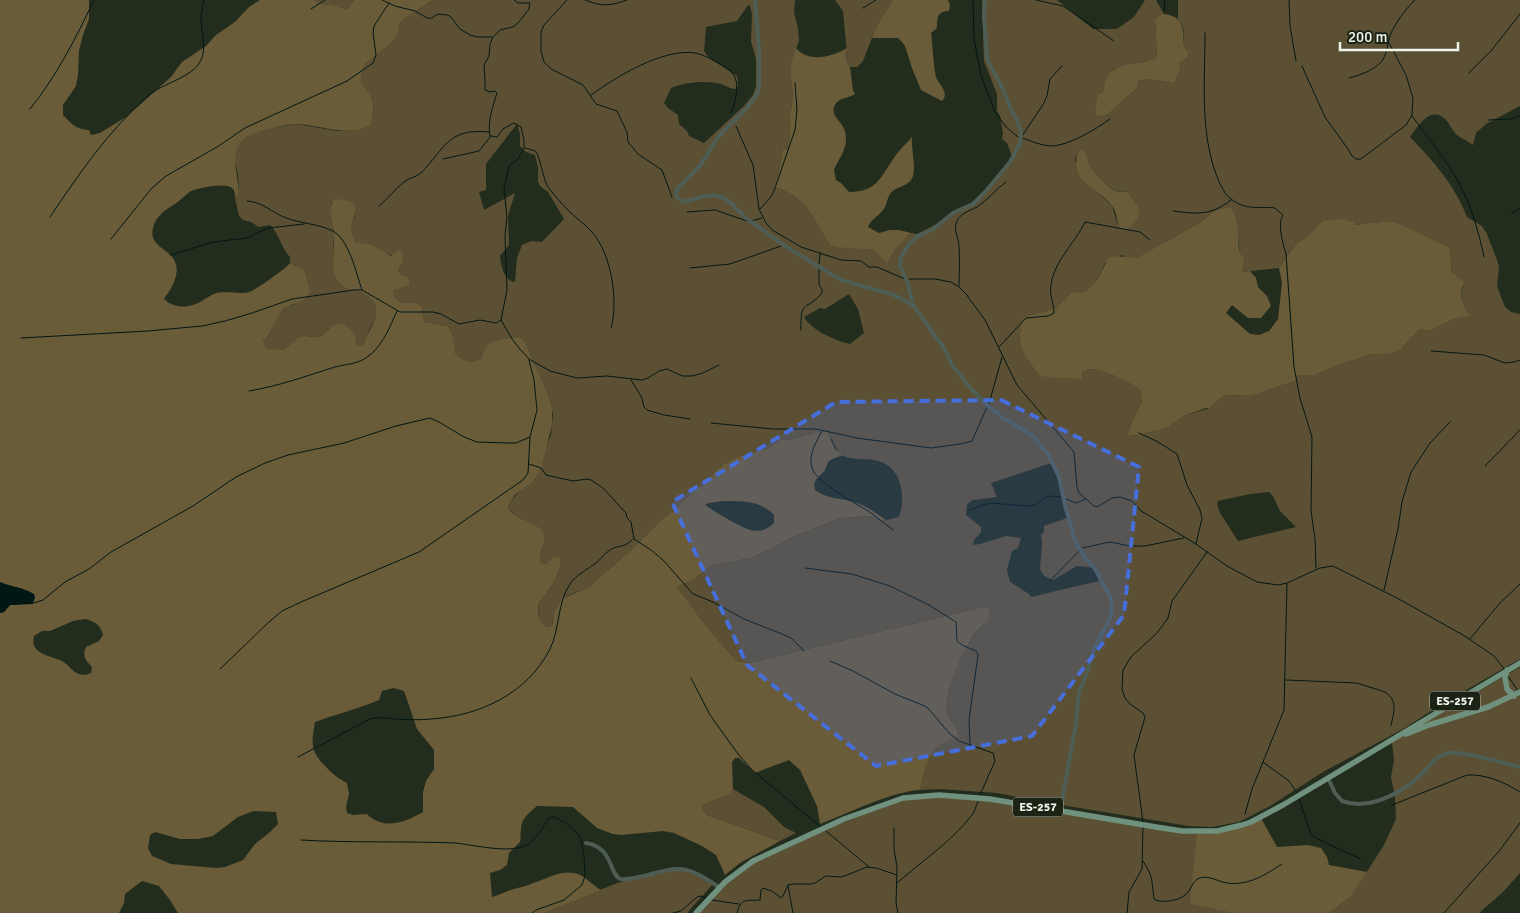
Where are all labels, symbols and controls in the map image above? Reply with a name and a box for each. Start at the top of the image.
scale bar [1340,20,1458,52]
text: 200 m [1348,28,1388,46]
road number: ES-257 [1430,691,1480,710]
road number: ES-257 [1013,798,1063,816]

